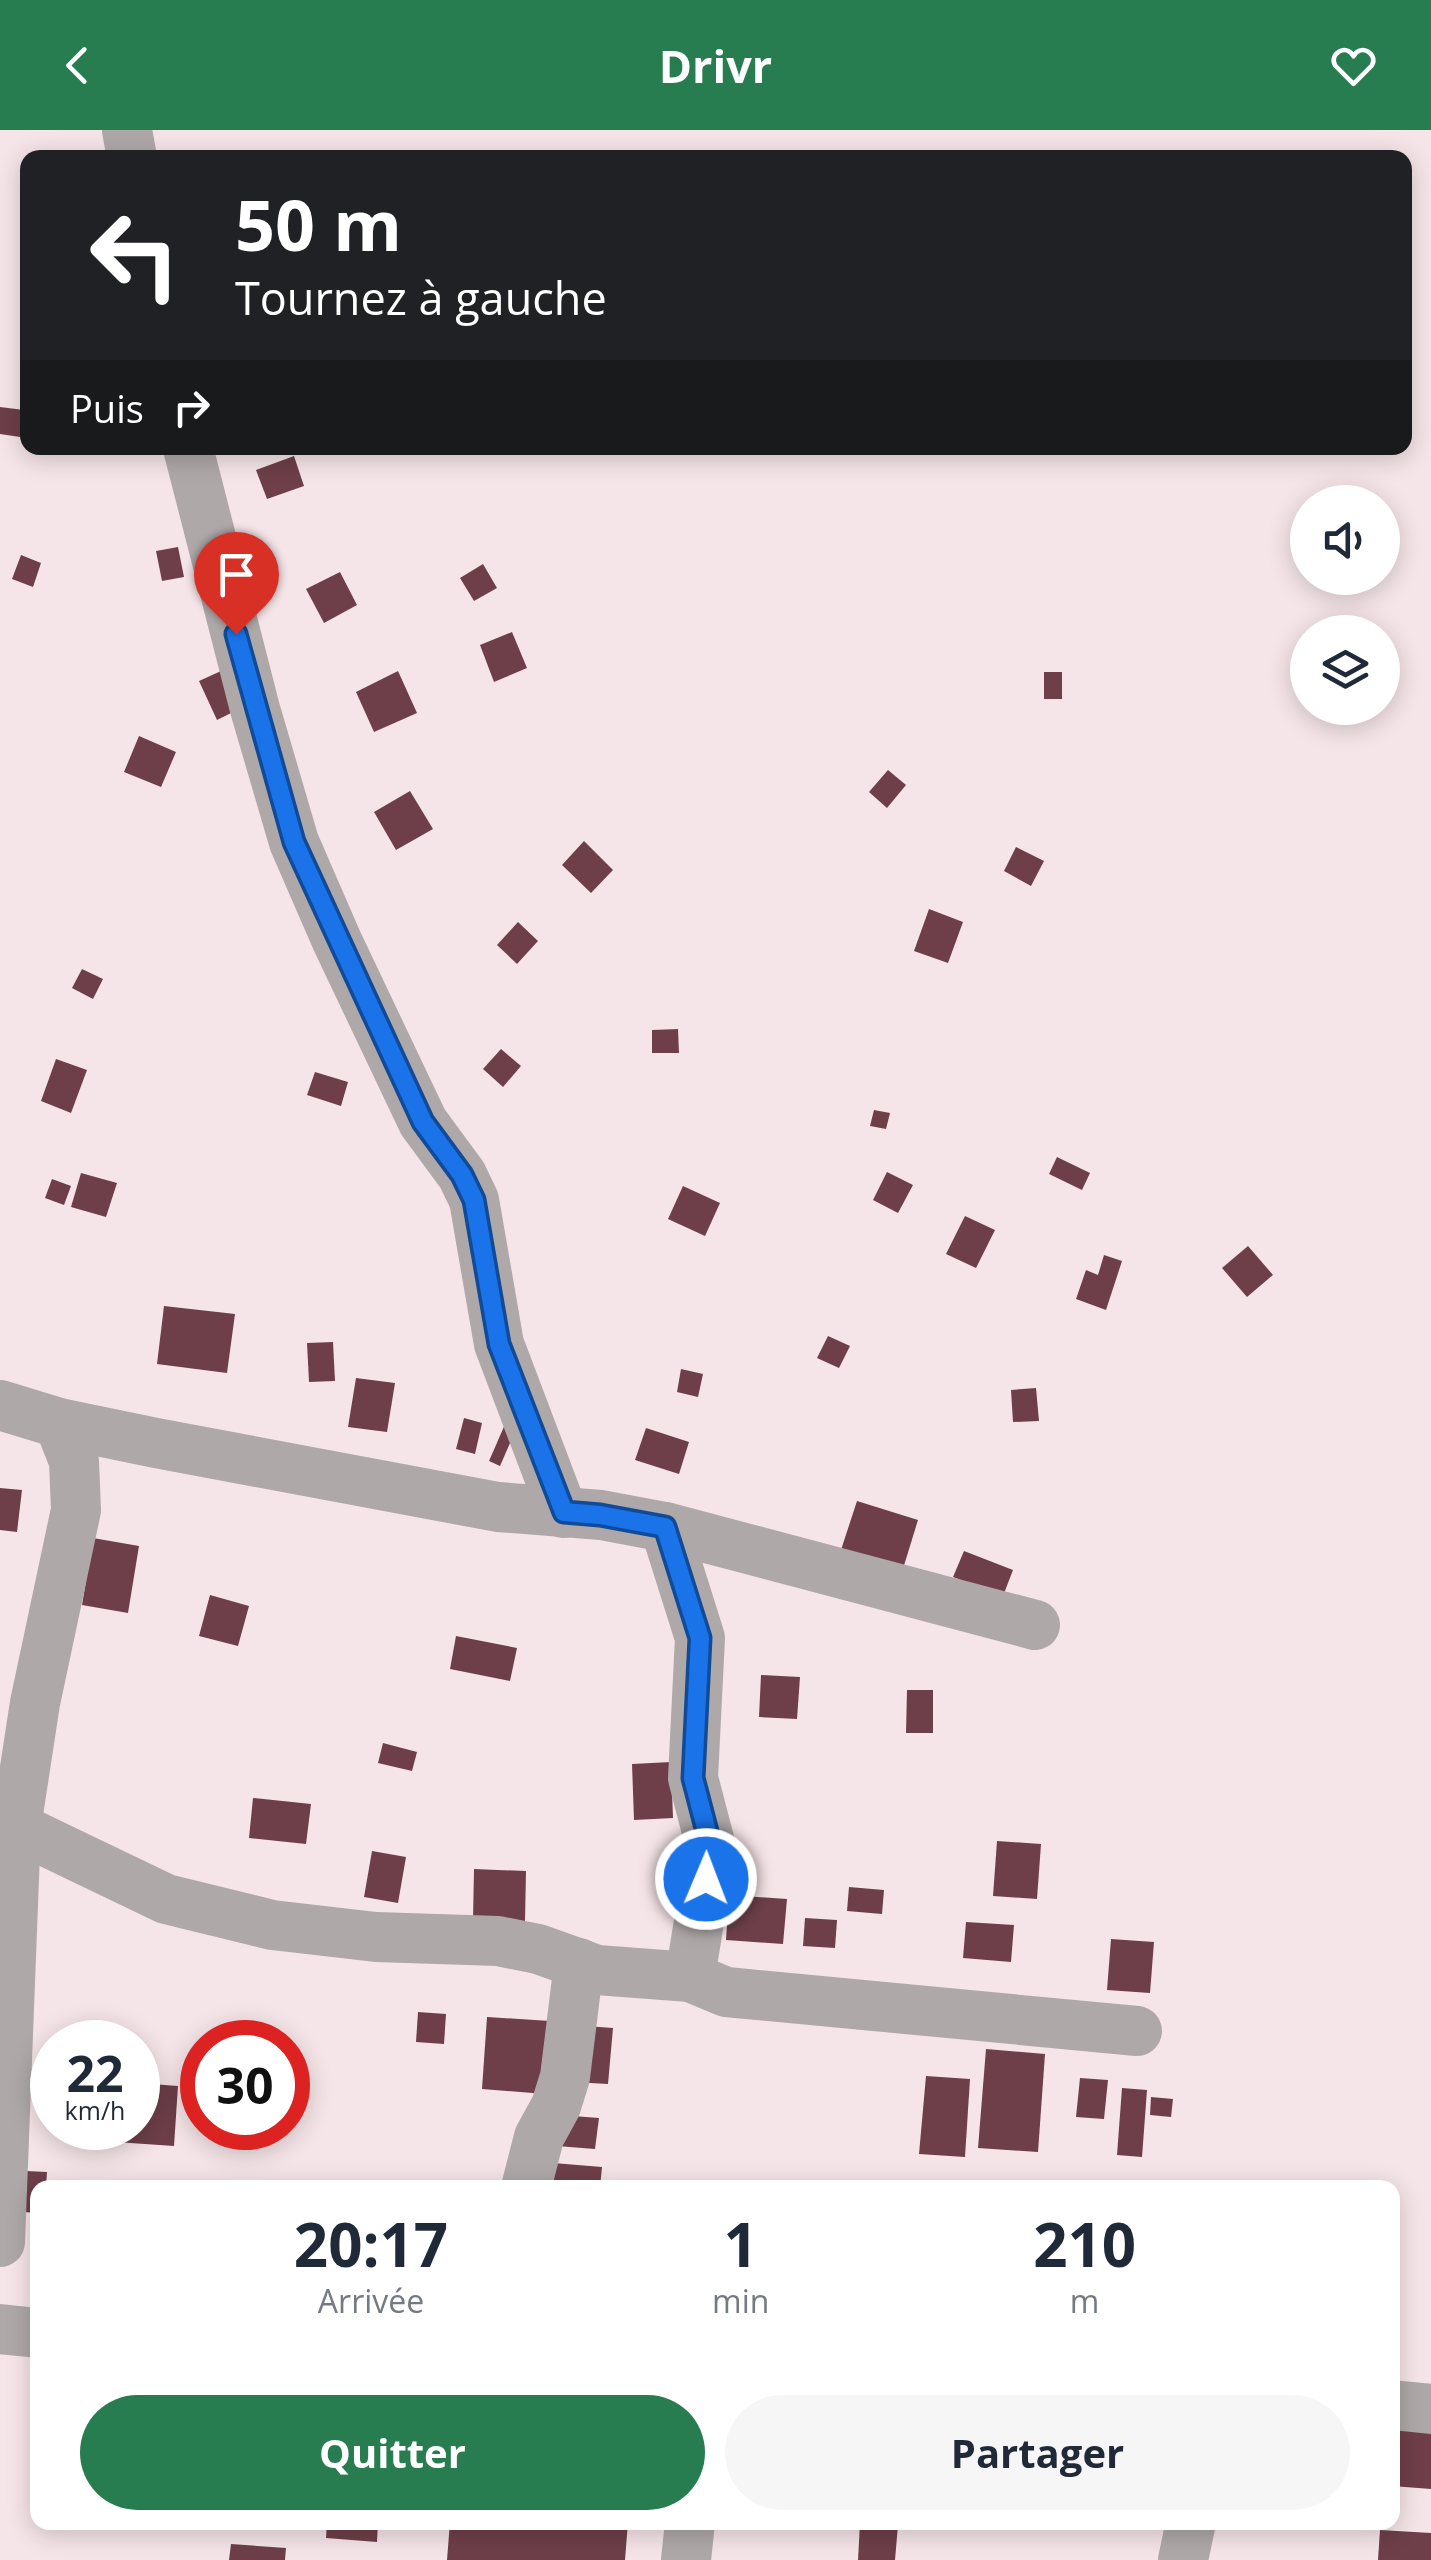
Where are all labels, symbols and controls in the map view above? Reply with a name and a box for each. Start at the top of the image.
text: Drivr [659,35,772,96]
icon: back [50,38,105,93]
icon: heart [1326,38,1381,93]
text: 50 m [235,176,402,272]
icon: left [70,190,200,320]
text: Tournez à gauche [235,267,607,328]
icon: right [164,380,219,435]
text: Puis [70,382,144,434]
map controls [1290,485,1400,725]
button: sound [1290,485,1400,595]
pin [194,532,279,635]
icon: arrive [209,547,264,602]
button: layers [1290,615,1400,725]
position arrow [654,1827,758,1931]
speed limit sign: 30 [180,2020,310,2150]
text: 22 [66,2039,124,2107]
text: km/h [65,2093,125,2127]
text: 20:17 [294,2203,448,2285]
text: 1 [724,2203,758,2285]
text: 210 [1033,2203,1136,2285]
text: Arrivée [318,2279,424,2322]
text: min [712,2279,769,2322]
text: m [1070,2279,1099,2322]
button: Quitter [80,2395,705,2510]
button: Partager [725,2395,1350,2510]

